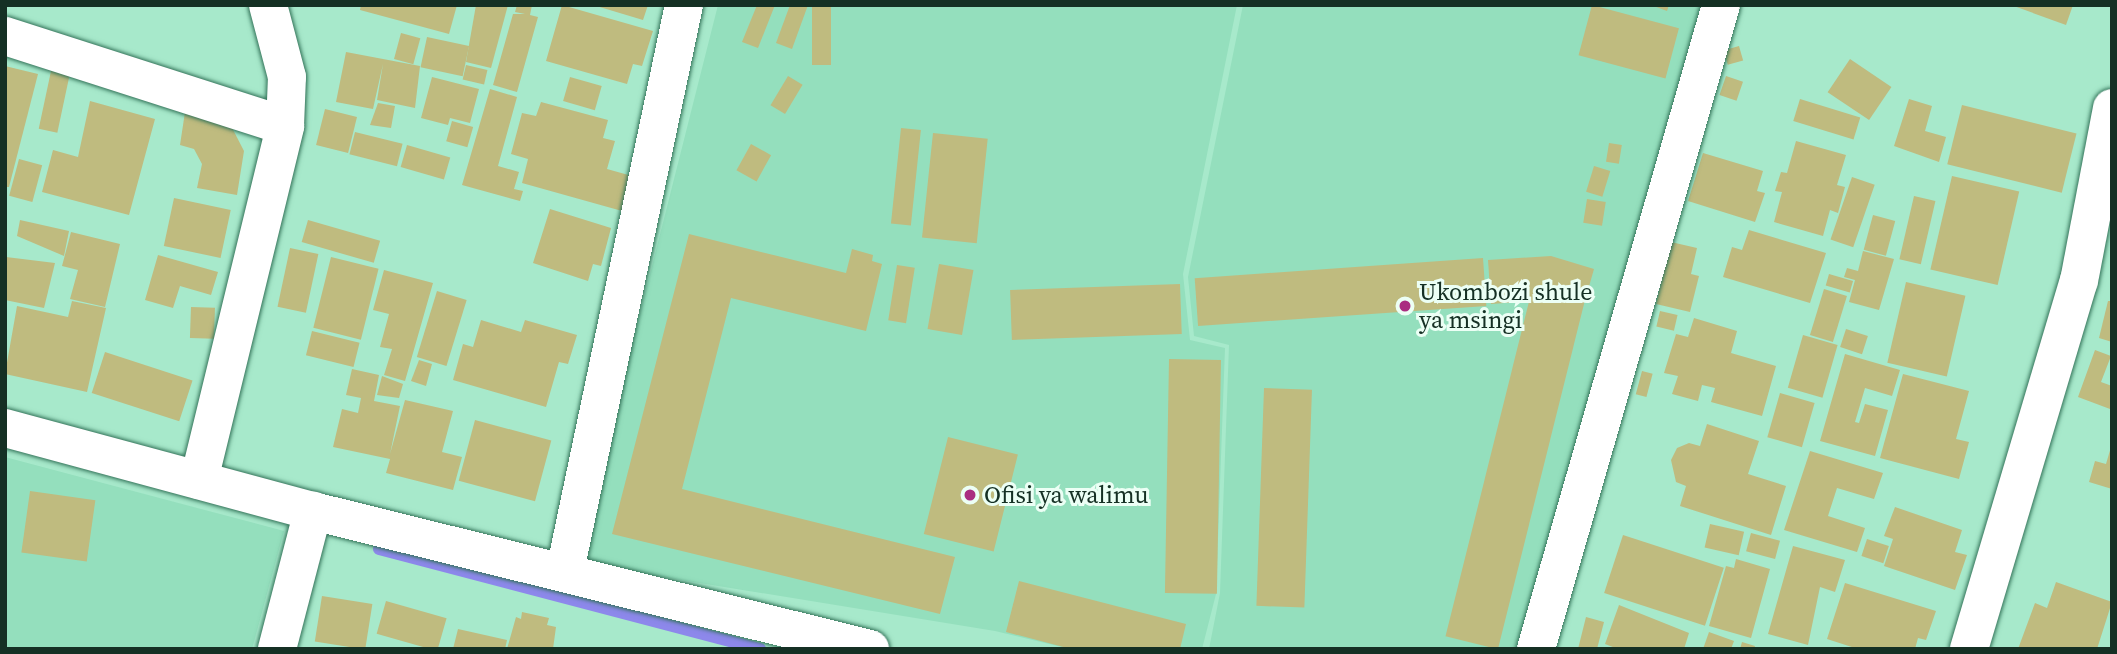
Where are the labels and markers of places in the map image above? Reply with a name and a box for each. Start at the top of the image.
place label: Ukombozi shule ya msingi [1419,278,1592,334]
marker: Ukombozi shule ya msingi [1397,298,1413,314]
place label: Ofisi ya walimu [984,481,1148,509]
marker: Ofisi ya walimu [962,487,978,503]

